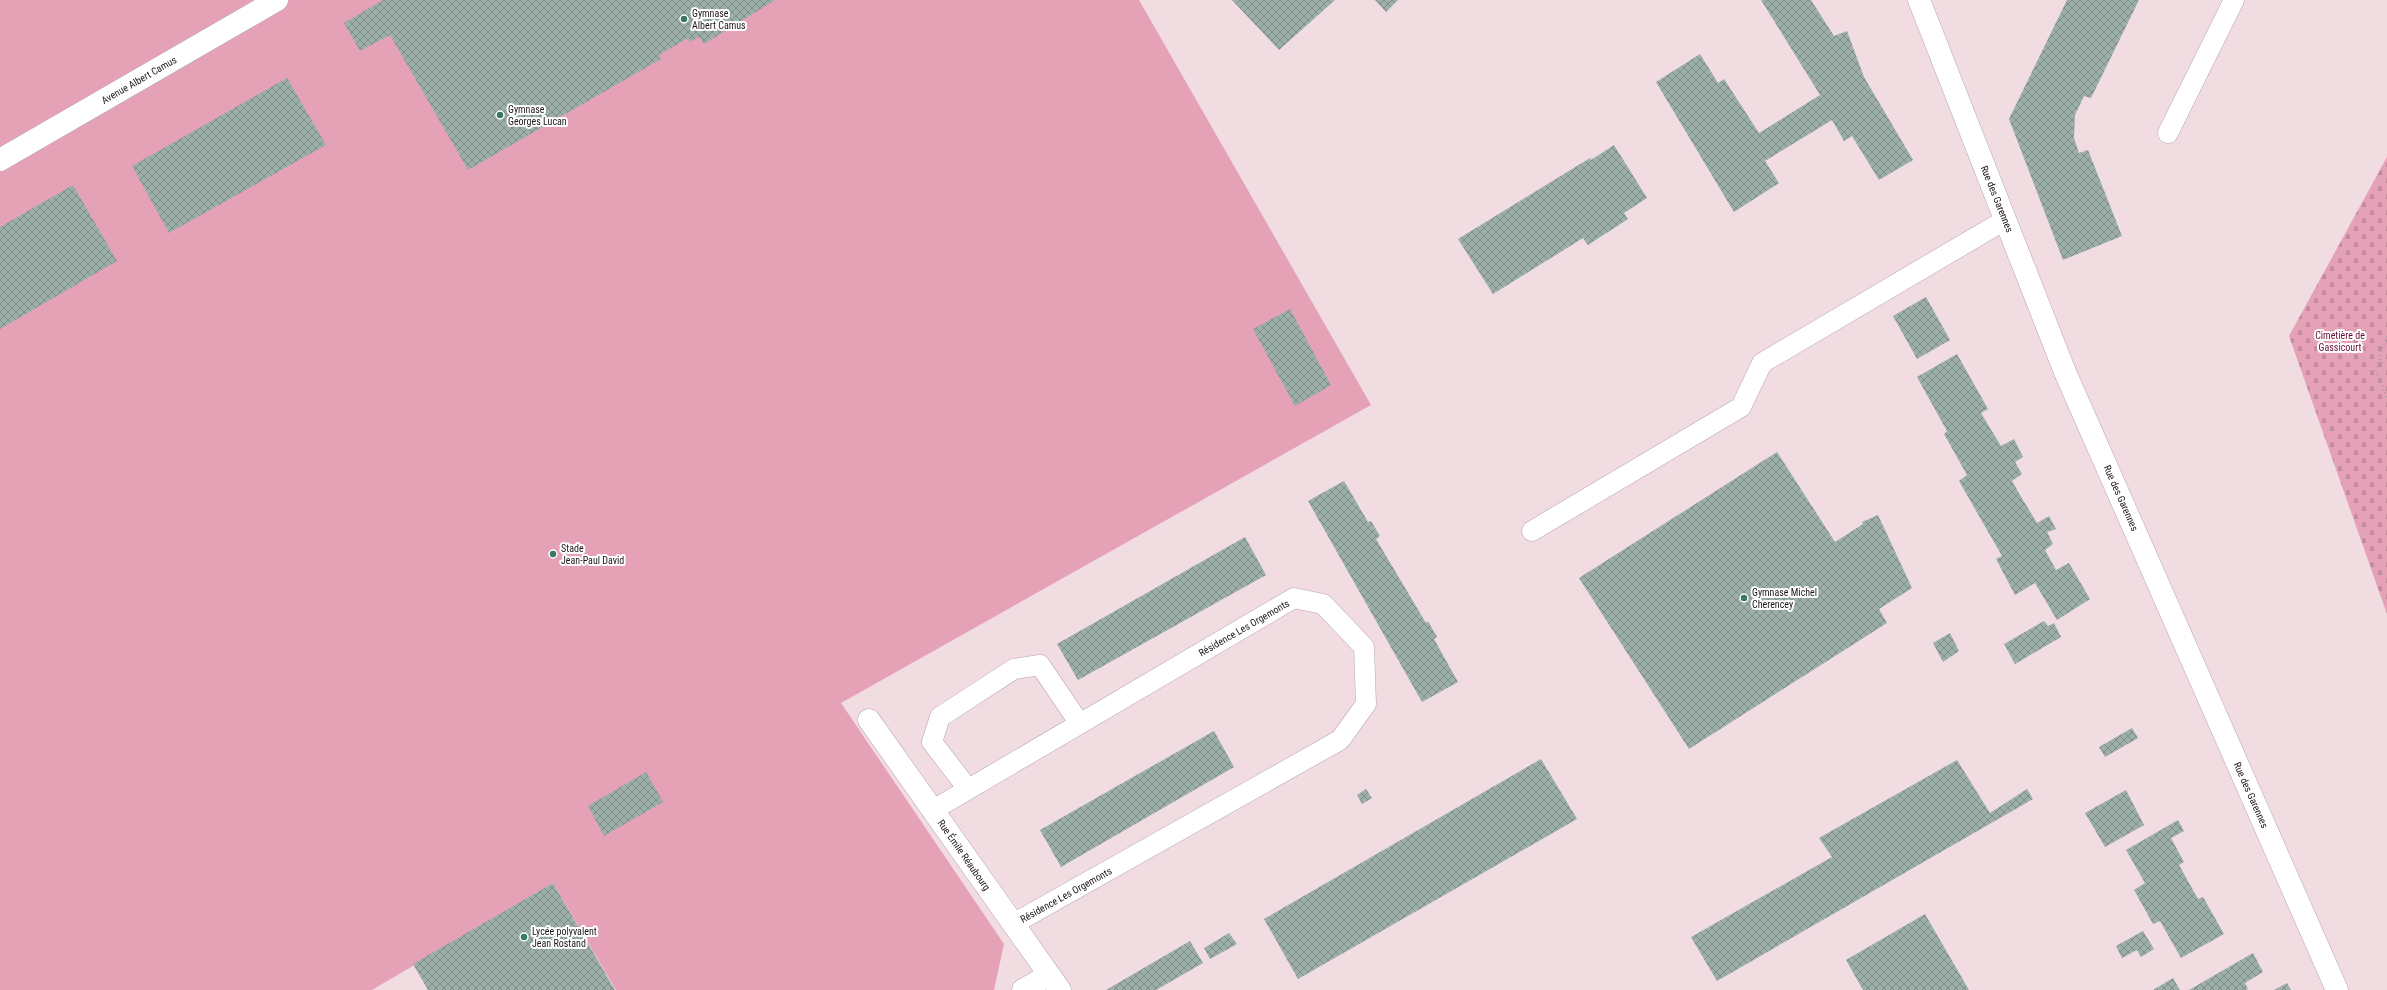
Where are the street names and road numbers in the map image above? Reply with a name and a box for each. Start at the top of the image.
street label: Avenue Albert Camus [100,54,179,106]
street label: Rue des Garennes [1979,164,2016,234]
street label: Rue des Garennes [2102,463,2141,533]
street label: Résidence Les Orgemonts [1197,597,1292,658]
street label: Rue des Garennes [2232,760,2271,830]
street label: Rue Émile Réaubourg [936,817,993,892]
street label: Résidence Les Orgemonts [1018,865,1114,925]

